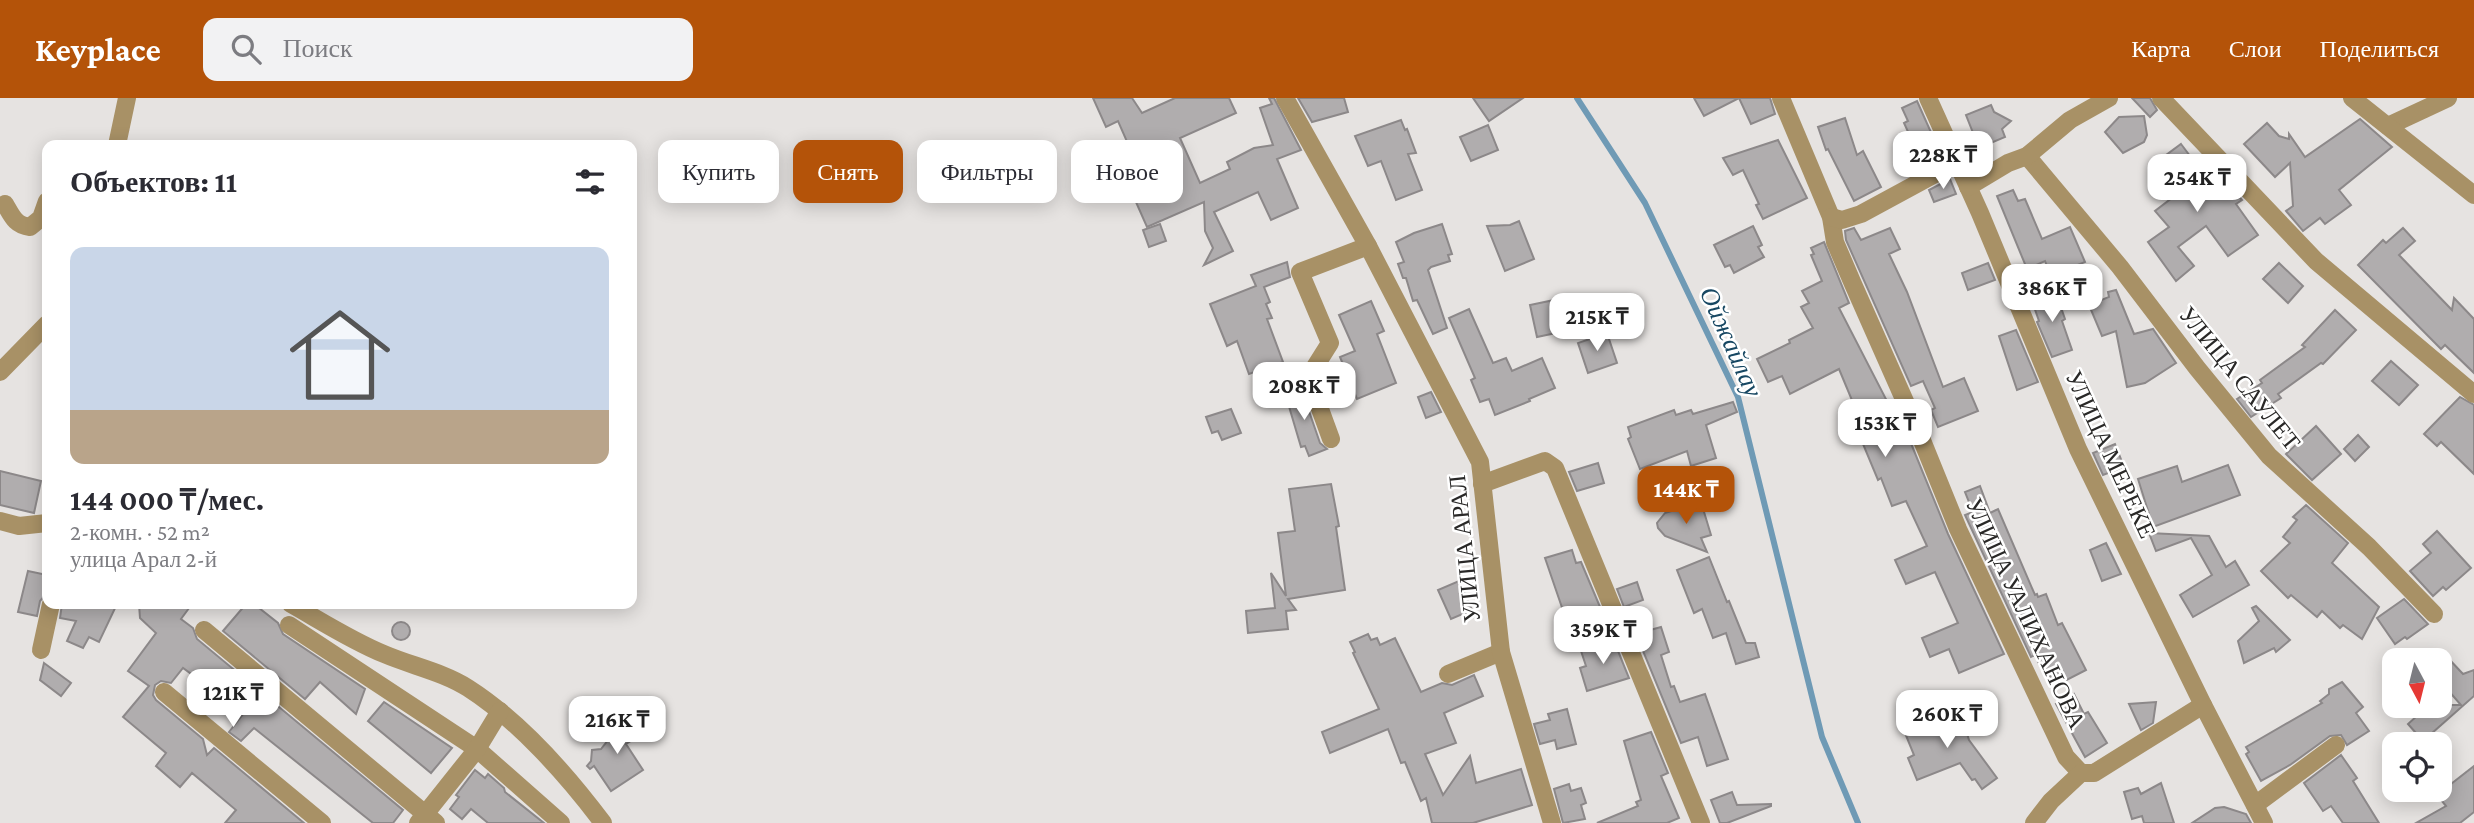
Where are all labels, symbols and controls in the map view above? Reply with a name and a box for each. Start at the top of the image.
search box [203,18,693,81]
icon: search [227,30,265,68]
text: Keyplace [35,31,161,68]
text: Поиск [283,34,353,63]
text: Карта [2131,35,2191,62]
text: Слои [2229,35,2282,62]
text: Поделиться [2320,35,2439,62]
pin: 228K ₸ [1886,132,2000,191]
chip: Купить [658,140,779,203]
chip: Снять [793,140,903,203]
chip: Фильтры [917,140,1057,203]
chip: Новое [1071,140,1183,203]
text: 228K ₸ [1909,141,1977,167]
pin: 254K ₸ [2140,155,2254,214]
icon: filters [571,163,609,201]
text: 254K ₸ [2163,164,2231,190]
text: Объектов: 11 [70,165,237,198]
pin: 386K ₸ [1995,264,2109,324]
text: 386K ₸ [2018,274,2086,300]
water label: Ойжайлау [1694,282,1768,402]
icon: home [277,292,403,418]
pin: 215K ₸ [1540,294,1654,353]
street label: УЛИЦА САУЛЕТ [2174,301,2306,456]
text: 215K ₸ [1565,303,1629,329]
pin: 208K ₸ [1247,362,1361,422]
street label: УЛИЦА МЕРЕКЕ [2060,366,2162,542]
text: 208K ₸ [1269,372,1339,398]
pin: 153K ₸ [1828,400,1942,459]
text: 153K ₸ [1854,409,1916,435]
pin: 144K ₸ [1629,466,1743,526]
street label: УЛИЦА АРАЛ [1443,474,1485,624]
text: 144K ₸ [1653,476,1719,502]
text: 144 000 ₸/мес. [70,483,264,516]
street label: УЛИЦА УАЛИХАНОВА [1961,493,2092,733]
text: 2-комн. · 52 m² [70,519,210,545]
text: улица Арал 2-й [70,546,217,572]
pin: 359K ₸ [1546,606,1660,666]
text: 359K ₸ [1570,616,1636,642]
north arrow [2382,648,2452,718]
map controls [2382,648,2452,802]
pin: 121K ₸ [176,670,290,729]
text: 121K ₸ [203,679,263,705]
pin: 260K ₸ [1890,690,2004,750]
pin: 216K ₸ [560,696,674,756]
text: 260K ₸ [1912,700,1982,726]
text: 216K ₸ [585,706,649,732]
button: locate [2382,732,2452,802]

